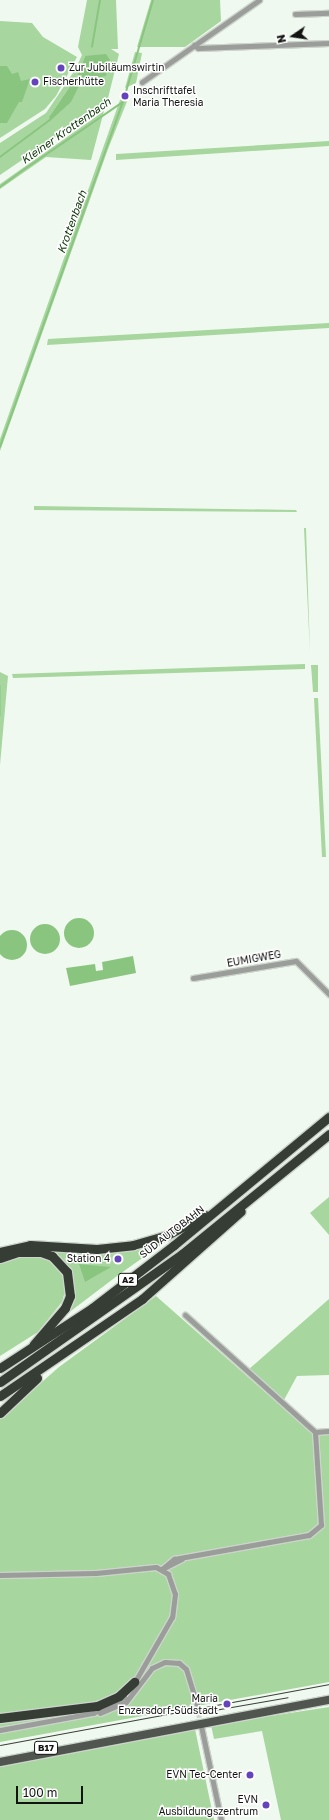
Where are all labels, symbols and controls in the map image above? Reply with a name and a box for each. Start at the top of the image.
north arrow [273,16,313,56]
text: N [274,33,288,44]
place label: Zur Jubiläumswirtin [69,62,164,74]
marker: Zur Jubiläumswirtin [56,63,66,73]
place label: Fischerhütte [43,76,104,88]
marker: Fischerhütte [30,77,40,87]
place label: Inschrifttafel Maria Theresia [133,84,203,108]
marker: Inschrifttafel Maria Theresia [120,91,130,101]
water label: Kleiner Krottenbach [19,95,113,167]
water label: Krottenbach [55,189,89,255]
street label: EUMIGWEG [226,948,282,970]
street label: SÜD AUTOBAHN [137,1203,207,1261]
place label: Station 4 [67,1253,110,1265]
marker: Station 4 [113,1254,123,1264]
road number: A2 [118,1273,138,1287]
place label: Maria Enzersdorf-Südstadt [118,1692,218,1716]
marker: Maria Enzersdorf-Südstadt [221,1698,233,1710]
road number: B17 [34,1741,58,1755]
place label: EVN Tec-Center [166,1769,242,1781]
marker: EVN Tec-Center [245,1770,255,1780]
scale bar [18,1778,85,1804]
text: 100 m [23,1785,57,1800]
place label: EVN Ausbildungszentrum [159,1793,258,1816]
marker: EVN Ausbildungszentrum [261,1800,271,1810]

